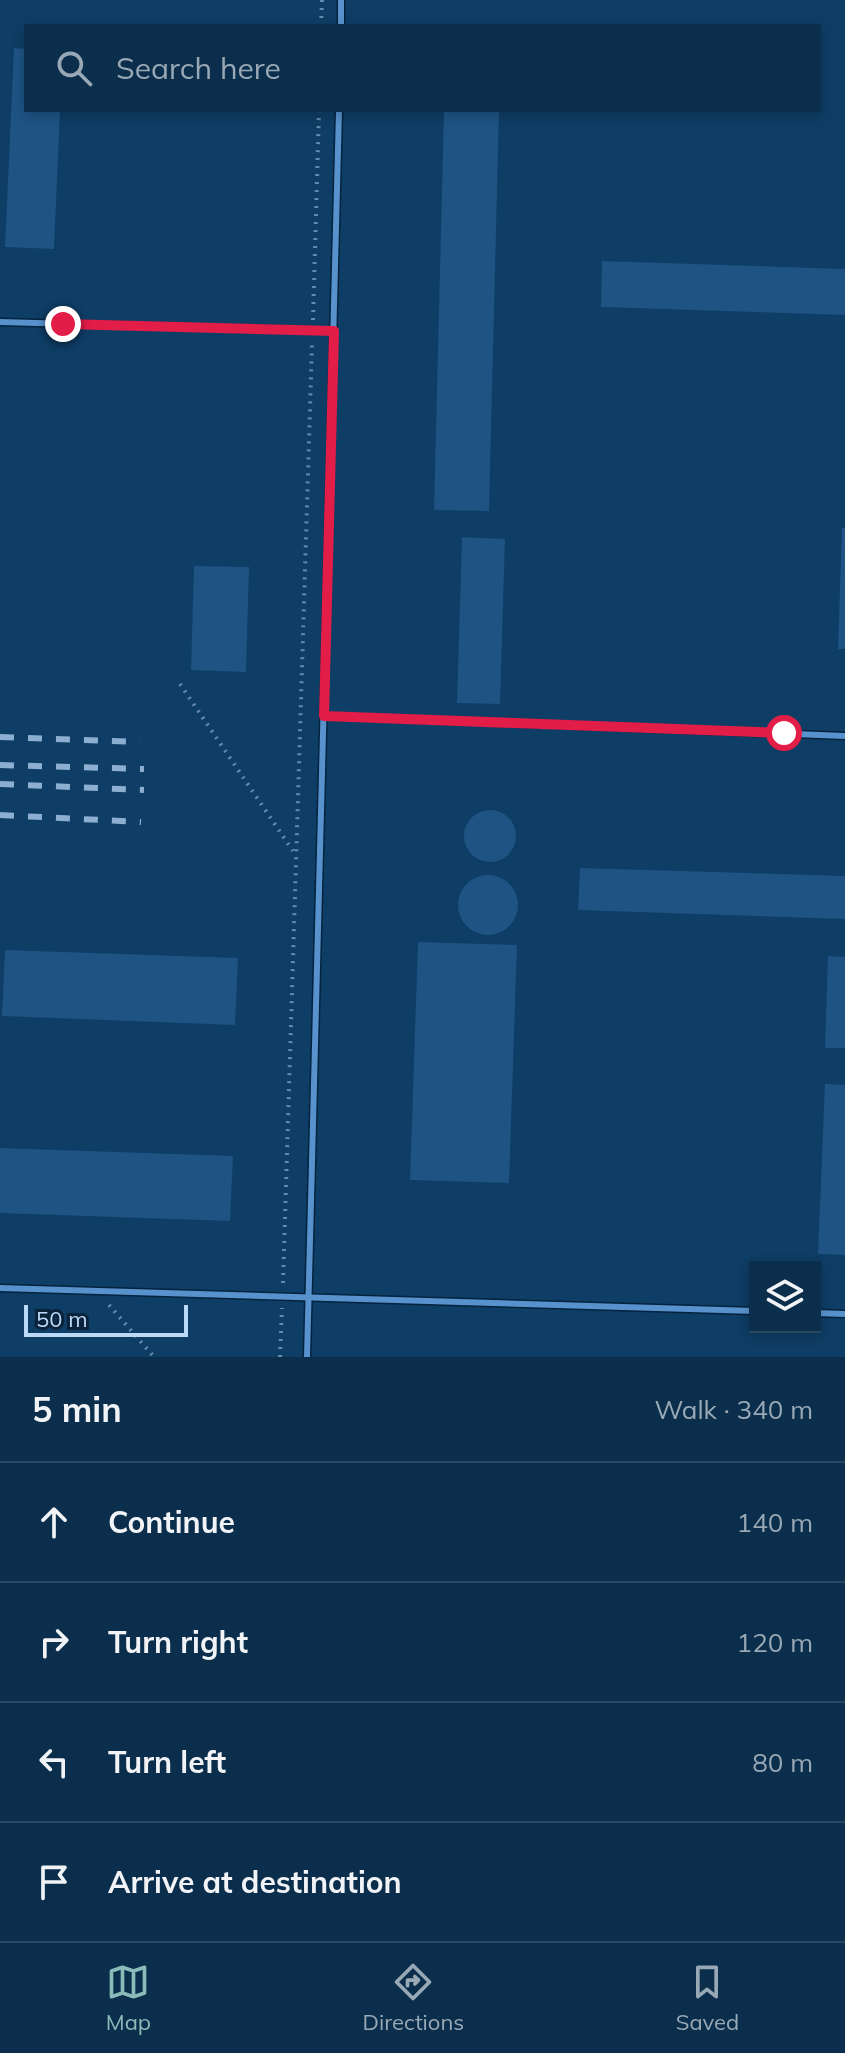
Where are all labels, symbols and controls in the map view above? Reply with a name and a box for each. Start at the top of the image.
search box [24,24,821,112]
icon: search [52,46,96,90]
text: Search here [116,49,281,87]
route end [45,306,81,342]
route start [766,715,802,751]
map controls [749,1261,821,1333]
button: layers [749,1261,821,1333]
scale bar [24,1301,188,1337]
text: 50 m [36,1305,87,1333]
text: 5 min [32,1388,122,1431]
text: Walk · 340 m [654,1393,813,1426]
icon: ahead [32,1500,76,1544]
text: Continue [108,1503,235,1541]
text: 140 m [737,1506,813,1539]
icon: right [32,1620,76,1664]
text: Turn right [108,1623,248,1661]
text: 120 m [737,1626,813,1659]
icon: left [32,1740,76,1784]
text: Turn left [108,1743,226,1781]
text: 80 m [752,1746,813,1779]
icon: arrive [32,1860,76,1904]
text: Arrive at destination [108,1863,402,1901]
tab: Map [106,1960,151,2036]
tab: Directions [363,1960,464,2036]
tab: Saved [676,1960,739,2036]

